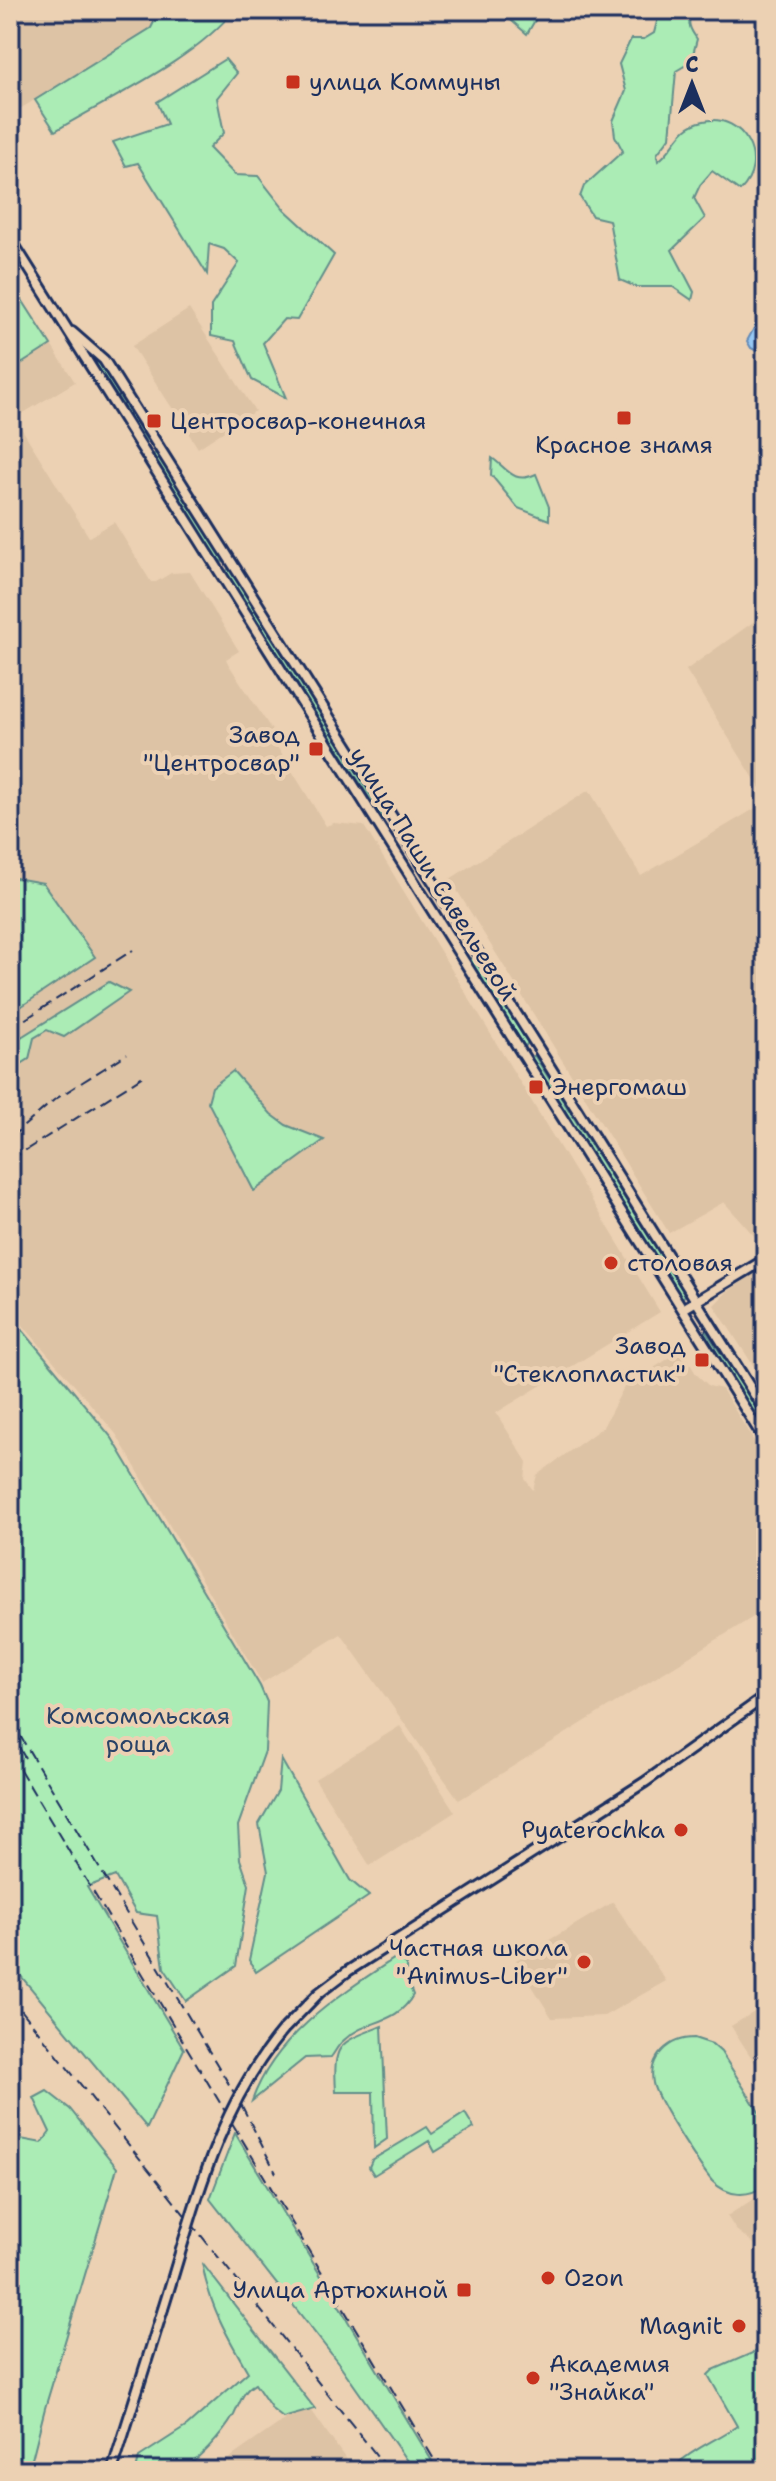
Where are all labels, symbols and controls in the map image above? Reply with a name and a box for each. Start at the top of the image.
north arrow [652,44,732,124]
text: С [685,50,699,79]
place label: улица Коммуны [309,66,501,98]
marker: улица Коммуны [284,73,302,91]
place label: Центросвар-конечная [170,405,426,437]
marker: Красное знамя [615,409,633,427]
marker: Центросвар-конечная [145,412,163,430]
place label: Красное знамя [535,429,713,461]
place label: Завод "Центросвар" [143,719,300,779]
marker: Завод "Центросвар" [307,740,325,758]
street label: улица Паши Савельевой [342,741,524,1007]
place label: Энергомаш [552,1071,687,1103]
marker: Энергомаш [527,1078,545,1096]
place label: столовая [627,1247,733,1279]
marker: столовая [602,1254,620,1272]
place label: Завод "Стеклопластик" [494,1330,686,1390]
marker: Завод "Стеклопластик" [693,1351,711,1369]
park label: Комсомольская роща [46,1700,230,1760]
place label: Pyaterochka [521,1814,665,1846]
marker: Pyaterochka [672,1821,690,1839]
place label: Частная школа "Animus-Liber" [389,1932,568,1992]
marker: Частная школа "Animus-Liber" [575,1953,593,1971]
place label: Ozon [564,2262,624,2294]
marker: Ozon [539,2269,557,2287]
place label: Улица Артюхиной [233,2274,448,2306]
marker: Улица Артюхиной [455,2281,473,2299]
place label: Magnit [639,2310,723,2342]
marker: Magnit [730,2317,748,2335]
place label: Академия "Знайка" [549,2348,670,2408]
marker: Академия "Знайка" [524,2369,542,2387]

